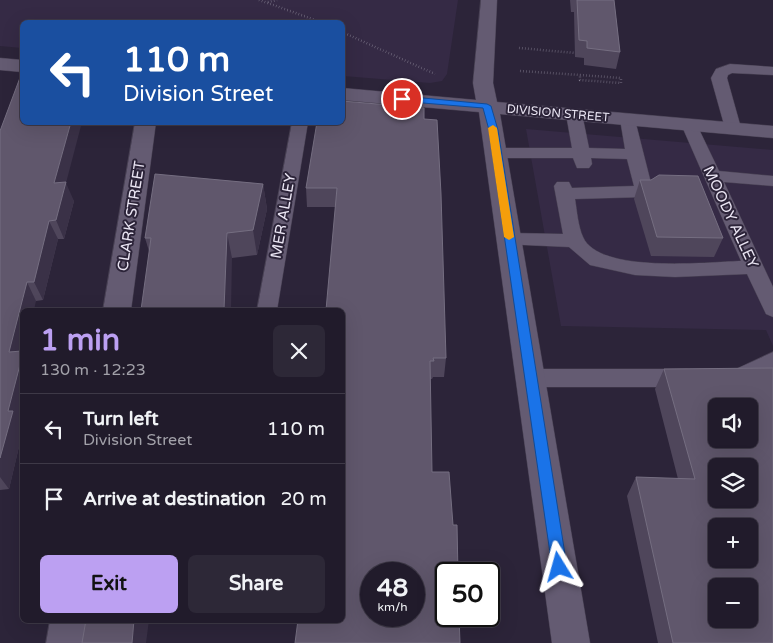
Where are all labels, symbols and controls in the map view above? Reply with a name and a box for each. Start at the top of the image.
text: 110 m [123,39,230,81]
icon: left [40,40,105,105]
pin [381,78,423,120]
text: Division Street [123,81,273,107]
icon: arrive [388,85,416,113]
street label: DIVISION STREET [506,102,611,125]
street label: CLARK STREET [113,160,149,272]
street label: MOODY ALLEY [699,163,763,271]
street label: MER ALLEY [267,172,299,260]
text: 1 min [40,322,120,359]
button: close [273,325,325,377]
text: 130 m · 12:23 [40,360,146,380]
map controls [708,398,758,628]
button: sound [708,398,758,448]
text: Turn left [83,408,159,430]
icon: left [40,415,68,443]
text: 110 m [267,418,325,440]
text: Division Street [83,430,192,450]
button: layers [708,458,758,508]
icon: arrive [40,485,68,513]
text: Arrive at destination [83,488,266,510]
text: 20 m [281,488,327,510]
button: + [708,518,758,568]
position arrow [532,540,584,592]
button: Exit [40,555,178,613]
button: Share [188,555,325,613]
speed limit sign: 50 [435,562,500,627]
text: 48 [377,573,408,603]
button: − [708,578,758,628]
text: km/h [377,600,408,614]

